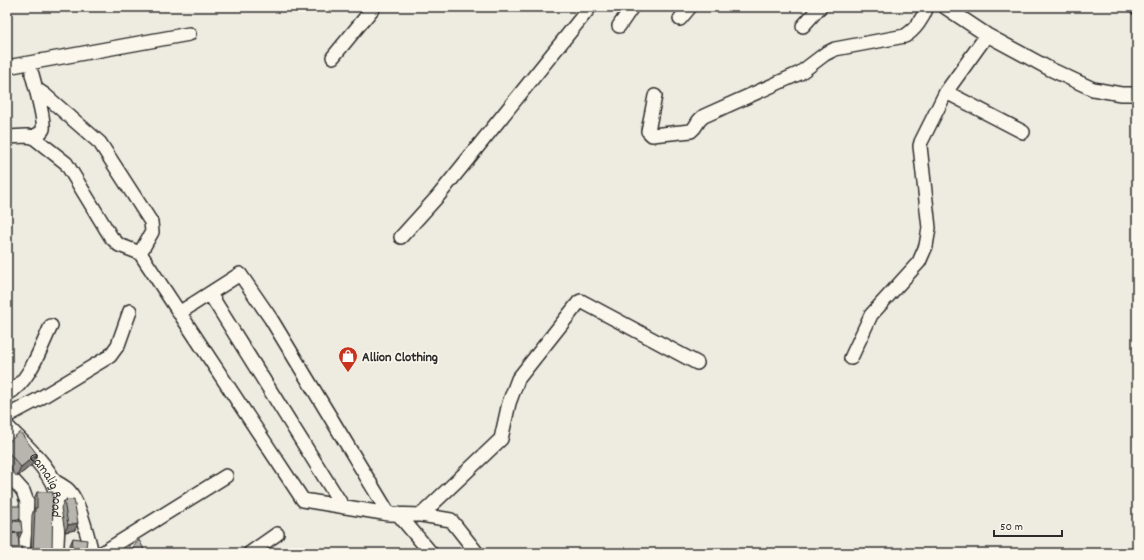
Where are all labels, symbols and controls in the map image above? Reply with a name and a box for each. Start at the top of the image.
shop icon: Allion Clothing [337,345,359,373]
place label: Allion Clothing [362,348,438,368]
street label: Camalig Road [24,449,66,518]
scale bar [994,512,1062,538]
text: 50 m [1000,519,1023,536]

